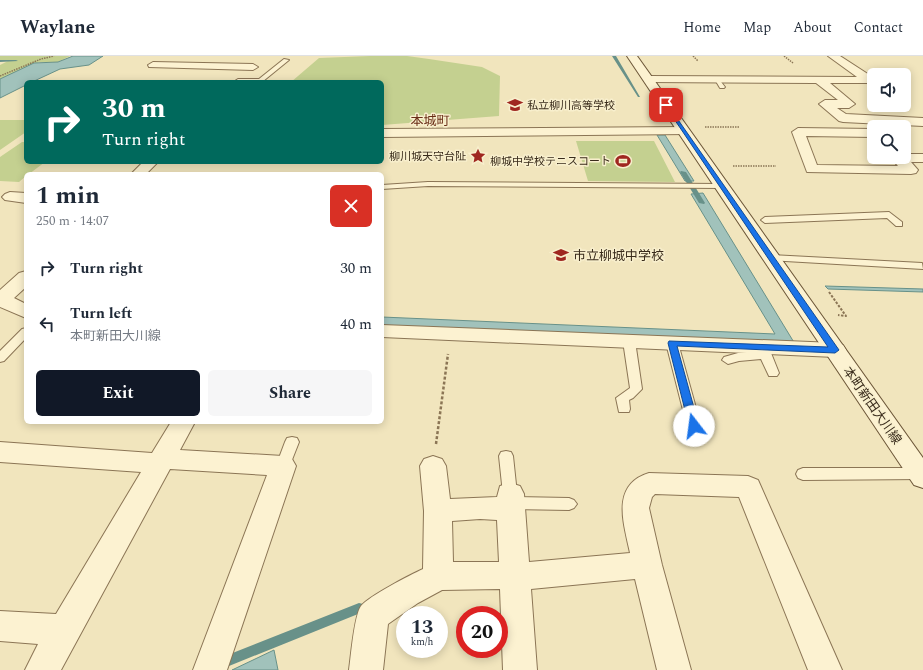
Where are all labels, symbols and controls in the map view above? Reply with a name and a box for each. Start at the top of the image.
text: Waylane [20,13,95,42]
text: Home [683,17,721,38]
text: Map [743,17,771,38]
text: About [793,17,832,38]
text: Contact [854,17,903,38]
map controls [867,68,911,164]
button: sound [867,68,911,112]
text: 30 m [102,87,166,130]
pin [649,88,683,122]
icon: arrive [655,94,677,116]
icon: right [36,96,88,148]
school or university icon: 私立柳川高等学校 [506,96,524,114]
place label: 私立柳川高等学校 [527,97,615,114]
district label: 本城町 [410,111,450,131]
button: search [867,120,911,164]
text: Turn right [102,126,185,153]
place icon: 柳川城天守台阯 [469,147,487,165]
place label: 柳川城天守台阯 [389,148,466,165]
sports icon: 柳城中学校テニスコート [614,152,632,170]
place label: 柳城中学校テニスコート [490,153,611,170]
text: 1 min [36,178,100,214]
button: close [330,185,372,227]
text: 250 m · 14:07 [36,211,109,231]
school or university icon: 市立柳城中学校 [552,246,570,264]
place label: 市立柳城中学校 [573,246,664,266]
icon: right [36,257,58,279]
text: Turn right [70,257,143,280]
text: 30 m [340,257,372,280]
text: Turn left [70,302,132,325]
icon: left [36,313,58,335]
text: 40 m [340,313,372,336]
text: 本町新田大川線 [70,326,161,346]
street label: 本町新田大川線 [838,363,906,449]
button: Exit [36,370,200,416]
button: Share [208,370,372,416]
position arrow [673,405,715,447]
speed limit sign: 20 [456,606,508,658]
text: 13 [411,612,433,642]
text: km/h [411,634,433,650]

